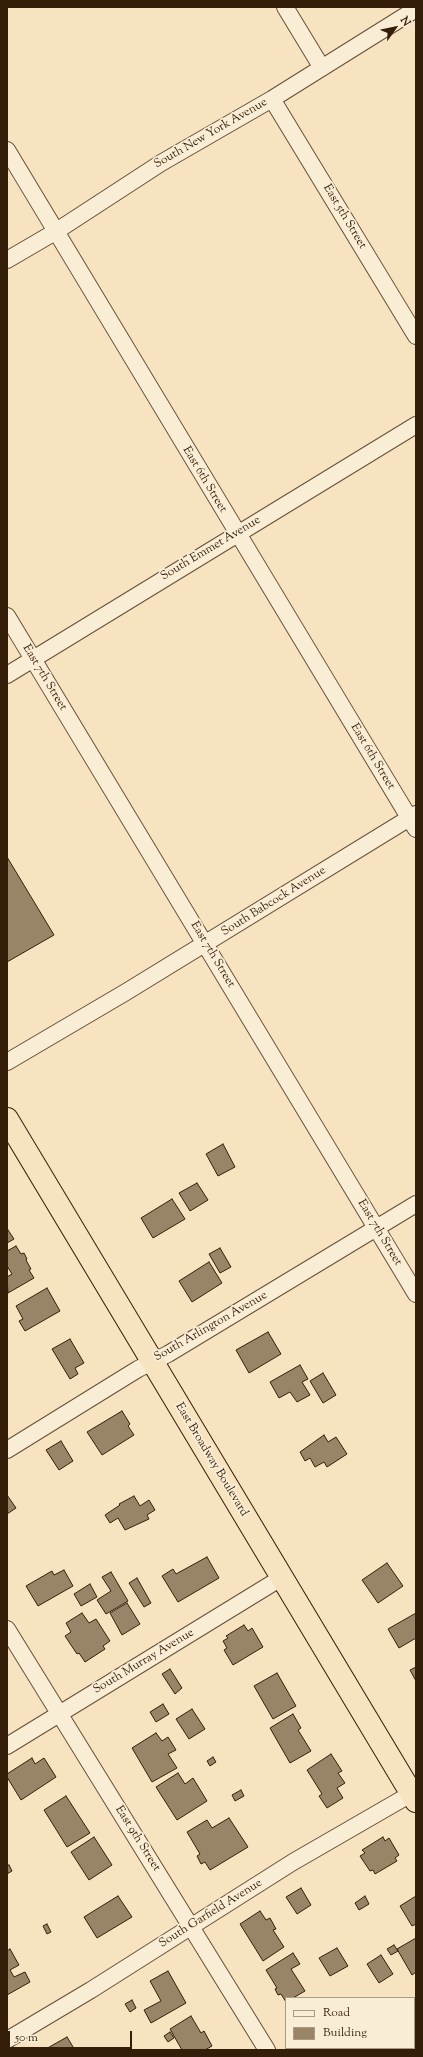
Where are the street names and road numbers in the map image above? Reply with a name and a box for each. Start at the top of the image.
street label: South New York Avenue [152,96,270,172]
street label: East 5th Street [319,182,369,252]
street label: East 6th Street [179,444,229,516]
street label: South Emmet Avenue [159,514,263,584]
street label: East 7th Street [19,642,69,714]
street label: East 6th Street [347,721,397,793]
street label: South Babcock Avenue [219,864,329,940]
street label: East 7th Street [187,919,237,991]
street label: East 7th Street [354,1197,404,1269]
street label: South Arlington Avenue [152,1289,270,1365]
street label: East Broadway Boulevard [171,1400,251,1520]
street label: South Murray Avenue [91,1626,197,1698]
street label: East 9th Street [111,1804,163,1874]
street label: South Garfield Avenue [157,1876,265,1952]

